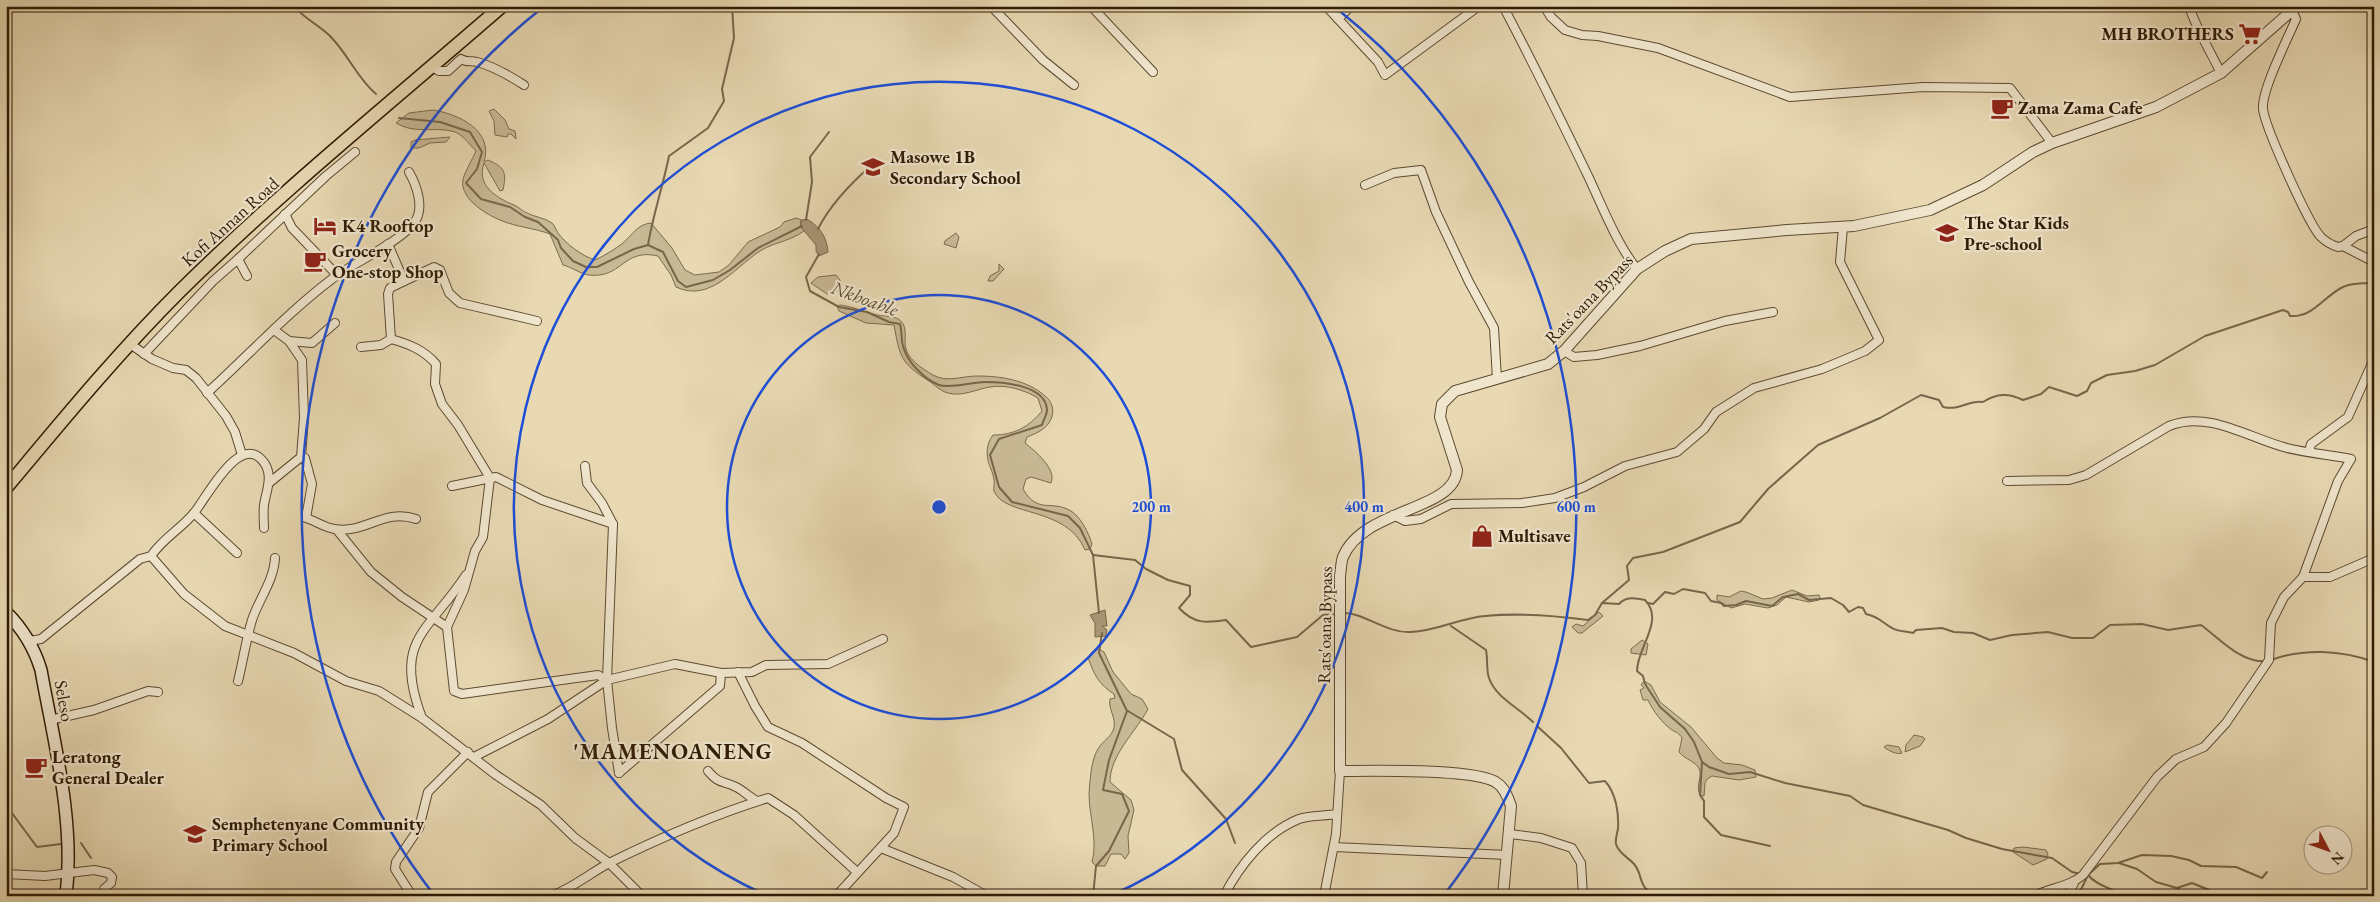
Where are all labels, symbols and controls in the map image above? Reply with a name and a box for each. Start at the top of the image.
supermarket icon: MH BROTHERS [2237,21,2263,47]
place label: MH BROTHERS [2101,22,2234,45]
cafe icon: Zama Zama Cafe [1989,95,2015,121]
place label: Zama Zama Cafe [2018,96,2143,119]
place label: Masowe 1B Secondary School [890,145,1021,189]
school or university icon: Masowe 1B Secondary School [860,154,886,180]
street label: Kofi Annan Road [176,171,284,271]
place label: The Star Kids Pre-school [1964,211,2069,255]
hotel icon: K4 Rooftop [312,213,338,239]
place label: K4 Rooftop [342,214,434,237]
school or university icon: The Star Kids Pre-school [1934,220,1960,246]
place label: Grocery One-stop Shop [332,239,444,283]
cafe icon: Grocery One-stop Shop [302,248,328,274]
street label: Rats'oana Bypass [1540,248,1638,349]
water label: Nkhoahle [827,274,902,322]
text: 200 m [1131,497,1171,516]
text: 400 m [1344,497,1384,516]
text: 600 m [1556,497,1596,516]
centre of rings [930,498,948,516]
shop icon: Multisave [1469,523,1495,549]
place label: Multisave [1498,524,1571,547]
street label: Rats'oana Bypass [1312,566,1337,684]
street label: Seleso [50,678,79,723]
district label: 'MAMENOANENG [573,737,773,766]
place label: Leratong General Dealer [52,745,164,789]
cafe icon: Leratong General Dealer [23,754,49,780]
place label: Semphetenyane Community Primary School [212,812,424,856]
school or university icon: Semphetenyane Community Primary School [182,821,208,847]
north arrow [2302,824,2352,874]
text: N [2327,848,2348,869]

